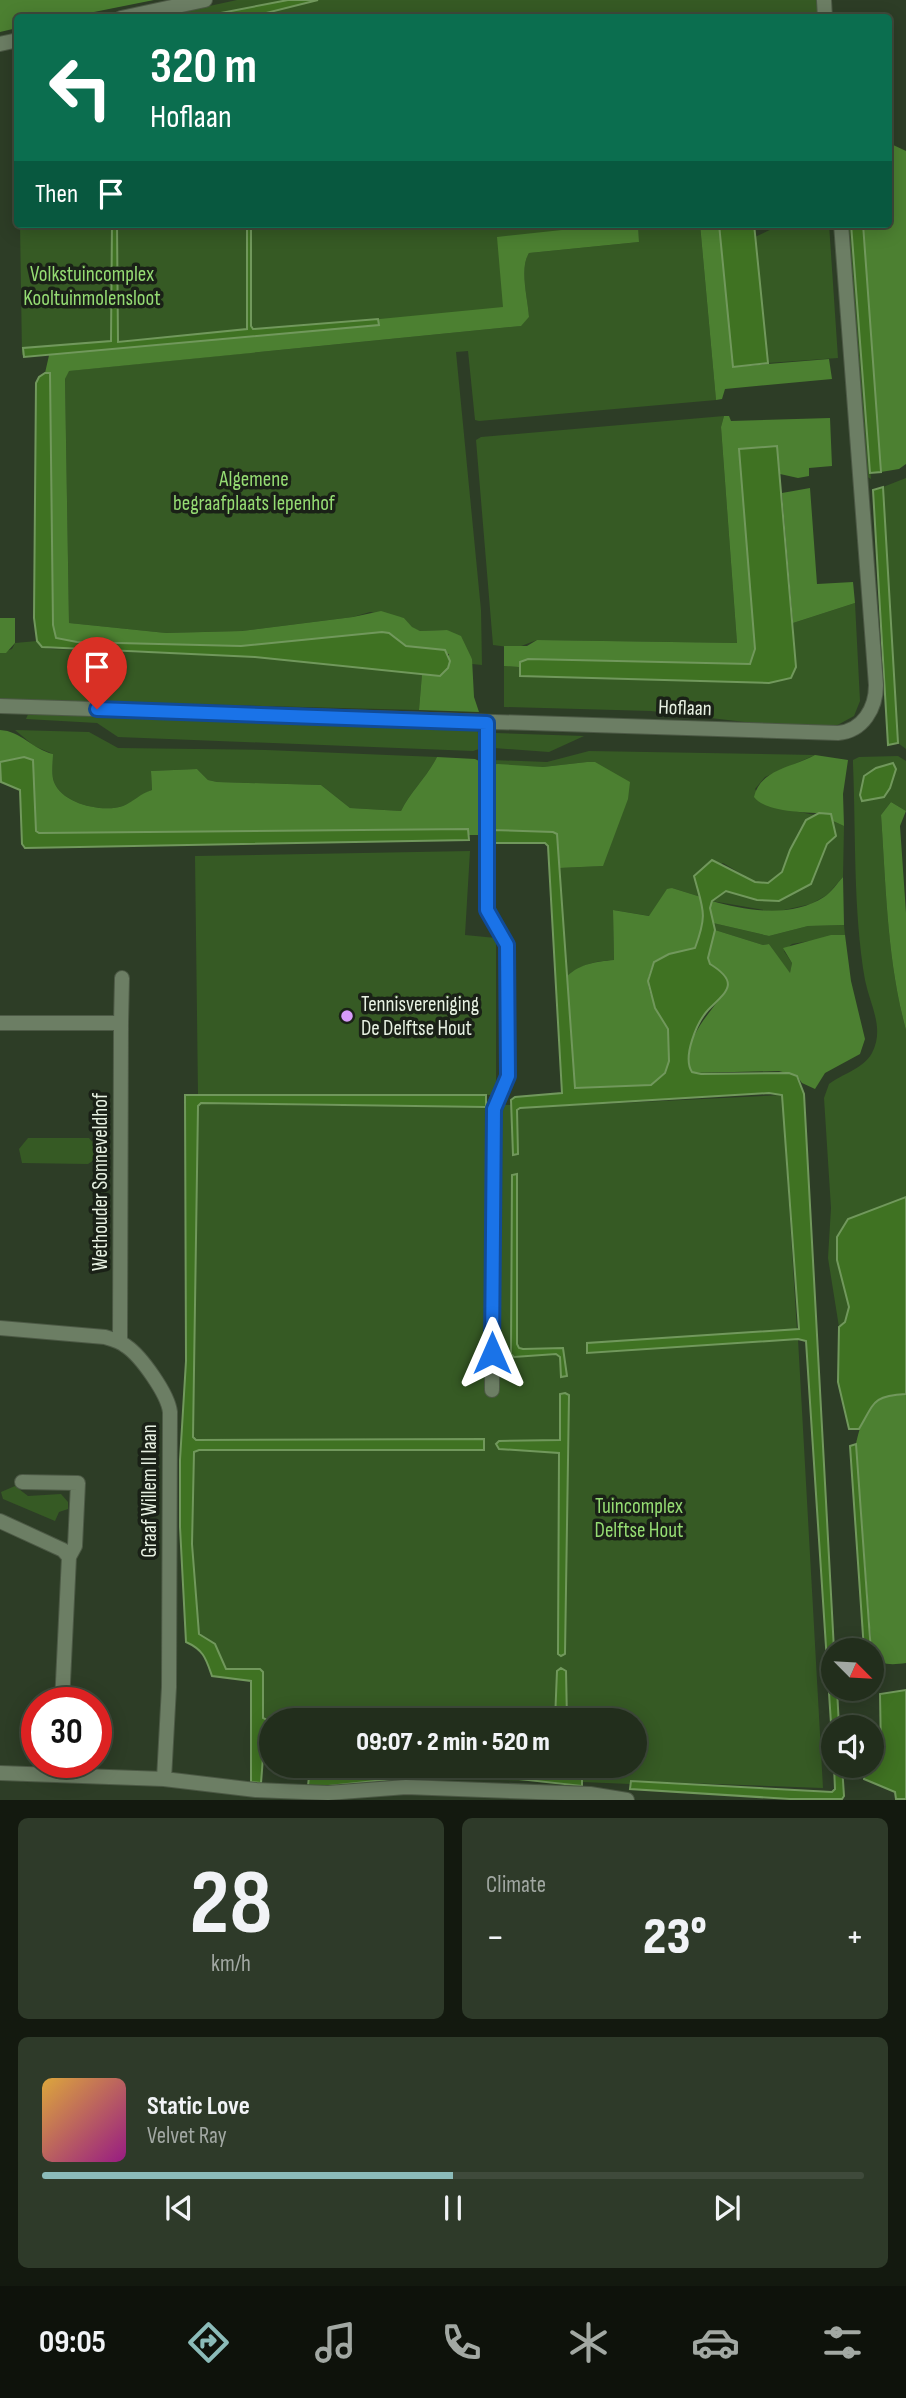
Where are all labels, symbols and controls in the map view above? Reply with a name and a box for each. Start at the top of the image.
text: 320 m [150,38,257,97]
icon: left [35,42,126,133]
text: Hoflaan [150,98,232,137]
icon: arrive [92,175,130,213]
text: Then [35,179,78,210]
park label: Volkstuincomplex Kooltuinmolensloot [23,262,161,311]
park label: Algemene begraafplaats Iepenhof [173,467,336,516]
pin [67,637,127,709]
icon: arrive [78,648,116,686]
street label: Hoflaan [658,695,712,721]
place label: Tennisvereniging De Delftse Hout [361,992,479,1041]
marker: Tennisvereniging De Delftse Hout [339,1008,355,1024]
street label: Wethouder Sonneveldhof [88,1092,113,1271]
position arrow [455,1316,529,1390]
street label: Graaf Willem II laan [137,1424,162,1558]
park label: Tuincomplex Delftse Hout [595,1494,683,1543]
north arrow [821,1638,884,1701]
map controls [821,1638,884,1778]
speed limit sign: 30 [21,1687,112,1778]
button: sound [821,1715,884,1778]
text: 09:07 · 2 min · 520 m [356,1727,550,1758]
text: 28 [190,1850,272,1959]
text: Climate [486,1871,546,1899]
text: 23° [643,1906,707,1969]
text: − [486,1915,505,1960]
text: + [845,1915,864,1960]
text: km/h [211,1950,251,1978]
text: Static Love [147,2091,250,2122]
text: Velvet Ray [147,2122,227,2150]
icon: previous [160,2189,198,2227]
icon: pause [434,2189,472,2227]
icon: next [708,2189,746,2227]
icon: directions [184,2318,233,2367]
icon: music [311,2318,360,2367]
icon: phone [437,2318,486,2367]
icon: climate [564,2318,613,2367]
icon: car [691,2318,740,2367]
icon: filters [818,2318,867,2367]
text: 09:05 [39,2323,106,2362]

